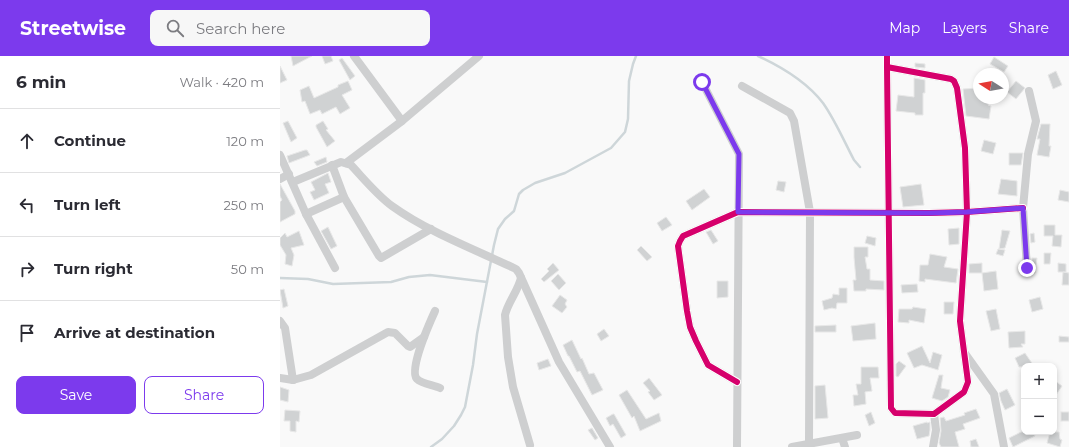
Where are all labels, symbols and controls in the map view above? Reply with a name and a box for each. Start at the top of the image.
search box [150,10,430,46]
text: Streetwise [20,17,126,40]
icon: search [164,17,186,39]
text: Search here [196,19,285,38]
text: Map [889,19,920,37]
text: Layers [942,19,987,37]
text: Share [1009,19,1049,37]
north arrow [973,68,1009,104]
text: 6 min [16,72,66,92]
route start [693,73,711,91]
text: Walk · 420 m [180,74,264,90]
icon: ahead [16,130,38,152]
text: Continue [54,131,126,150]
text: 120 m [226,133,264,149]
icon: left [16,194,38,216]
text: Turn left [54,195,121,214]
text: 250 m [223,197,264,213]
icon: right [16,258,38,280]
text: Turn right [54,259,133,278]
route end [1018,259,1036,277]
text: 50 m [231,261,264,277]
icon: arrive [16,322,38,344]
text: Arrive at destination [54,323,215,342]
map controls [1021,363,1057,435]
button: + [1021,363,1057,399]
button: Save [16,376,136,414]
button: Share [144,376,264,414]
button: − [1021,399,1057,435]

